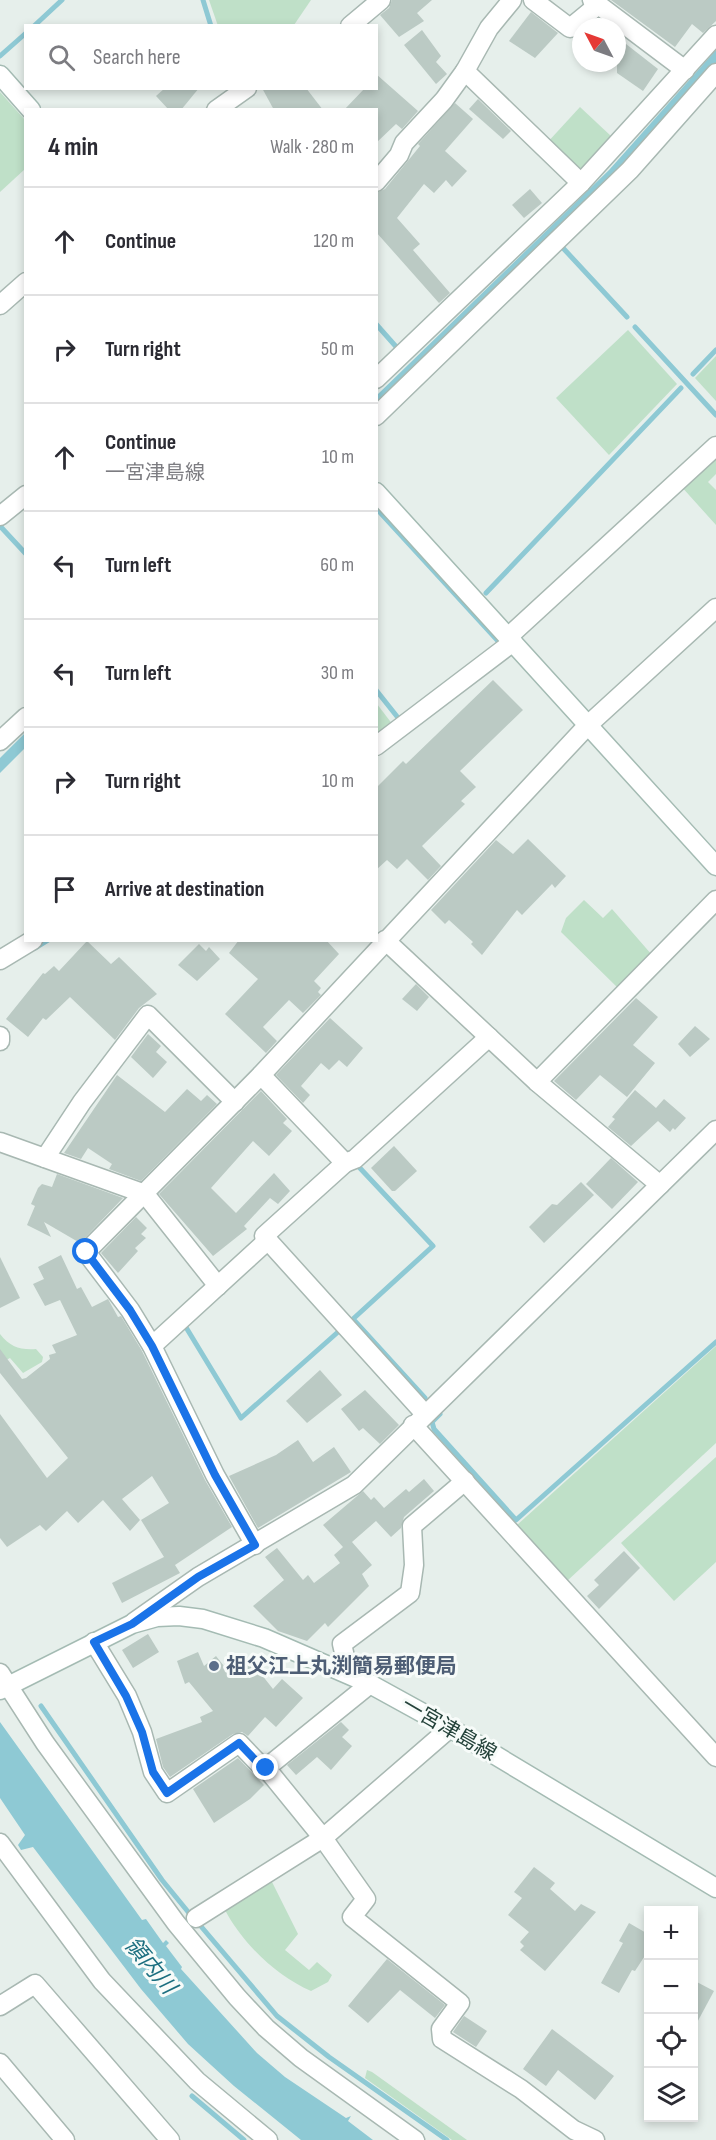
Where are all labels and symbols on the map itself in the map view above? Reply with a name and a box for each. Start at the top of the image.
north arrow [572,18,626,72]
route start [72,1238,98,1264]
place label: 祖父江上丸渕簡易郵便局 [226,1654,457,1679]
marker: 祖父江上丸渕簡易郵便局 [207,1659,221,1673]
street label: 一宮津島線 [397,1692,501,1766]
route end [252,1754,278,1780]
water label: 領内川 [118,1932,183,2001]

